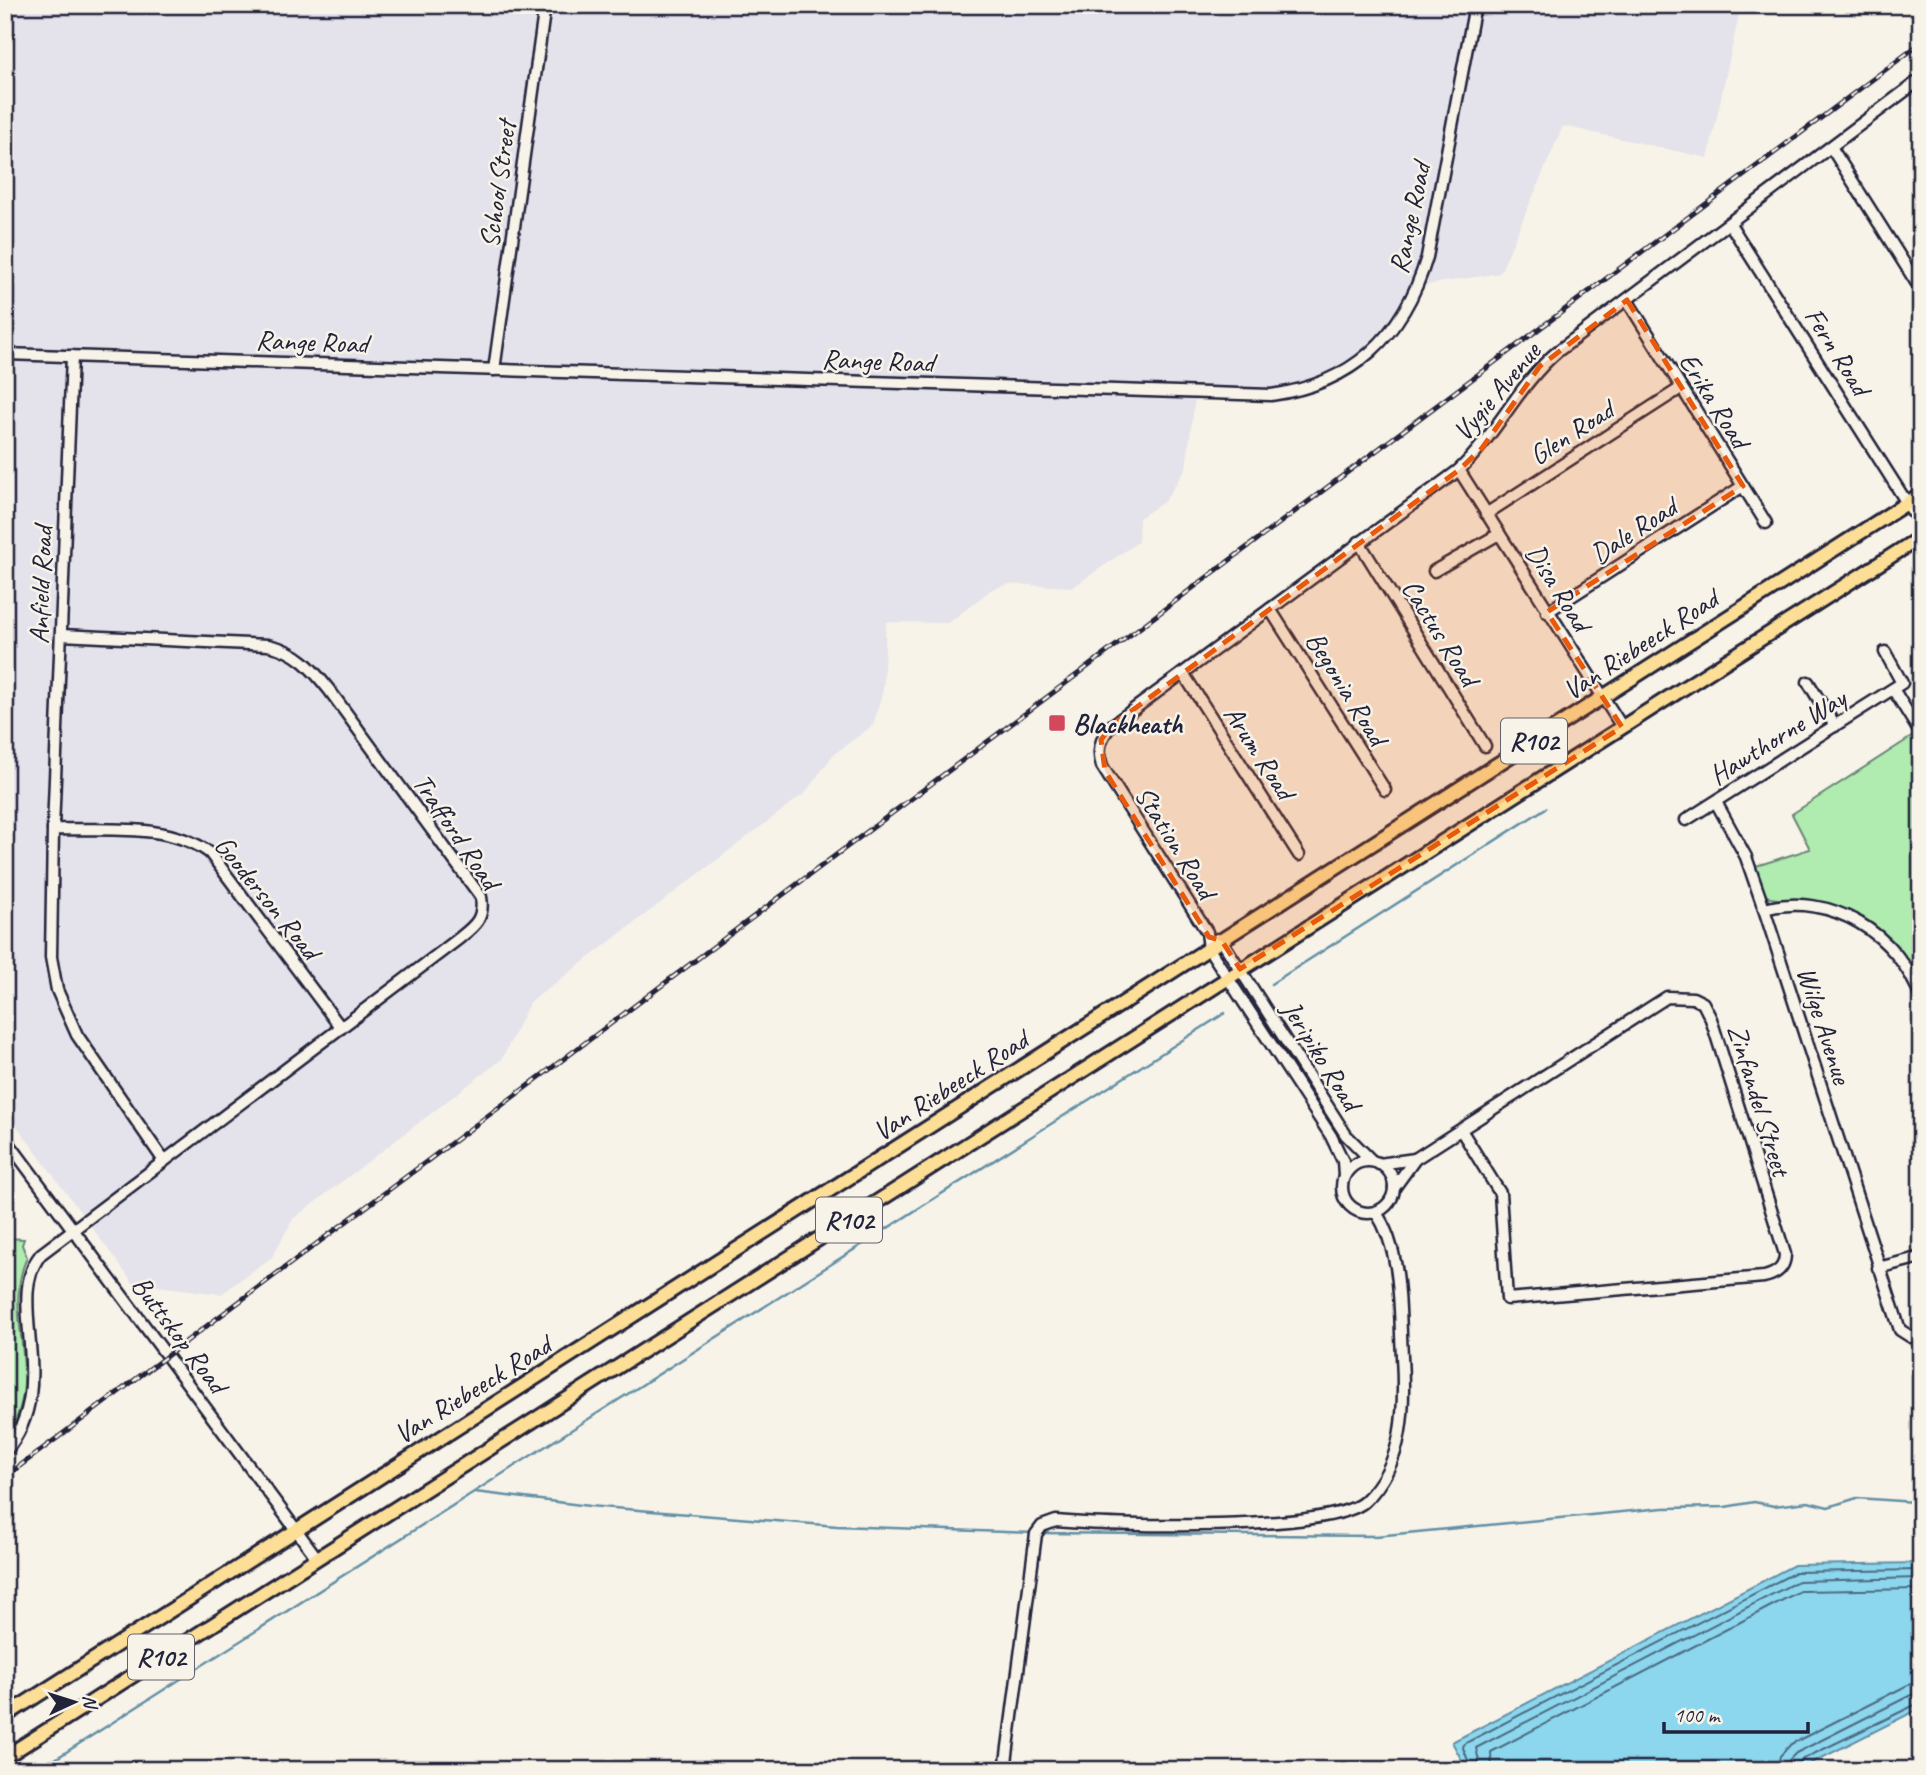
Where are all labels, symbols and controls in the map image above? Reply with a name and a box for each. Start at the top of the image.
street label: School Street [471,115,524,250]
street label: Range Road [1381,156,1439,277]
street label: Fern Road [1797,301,1880,405]
street label: Range Road [255,322,373,361]
street label: Vygie Avenue [1445,333,1549,448]
street label: Range Road [821,341,939,380]
street label: Erika Road [1672,346,1760,458]
street label: Glen Road [1523,390,1623,473]
street label: Dale Road [1583,487,1686,571]
street label: Anfield Road [21,521,60,645]
street label: Disa Road [1518,537,1601,641]
street label: Cactus Road [1394,572,1489,695]
street label: Van Riebeeck Road [1556,579,1728,708]
street label: Begonia Road [1298,625,1397,755]
street label: Hawthorne Way [1702,679,1854,792]
street label: Arum Road [1216,699,1305,809]
place label: Blackheath [1073,706,1184,741]
marker: Blackheath [1047,713,1067,733]
road number: R102 [1501,719,1567,764]
street label: Trafford Road [405,767,510,899]
street label: Station Road [1127,779,1226,908]
street label: Gooderson Road [207,828,331,970]
street label: Wilge Avenue [1789,962,1860,1090]
street label: Jeripiko Road [1273,992,1371,1120]
street label: Van Riebeeck Road [866,1020,1038,1149]
street label: Zinfandel Street [1720,1020,1800,1183]
road number: R102 [816,1198,882,1242]
street label: Buttskop Road [124,1269,238,1403]
street label: Van Riebeeck Road [388,1325,560,1451]
road number: R102 [128,1634,194,1680]
north arrow [38,1666,108,1736]
scale bar [1664,1691,1807,1735]
text: N [78,1694,103,1711]
text: 100 m [1674,1702,1721,1728]

